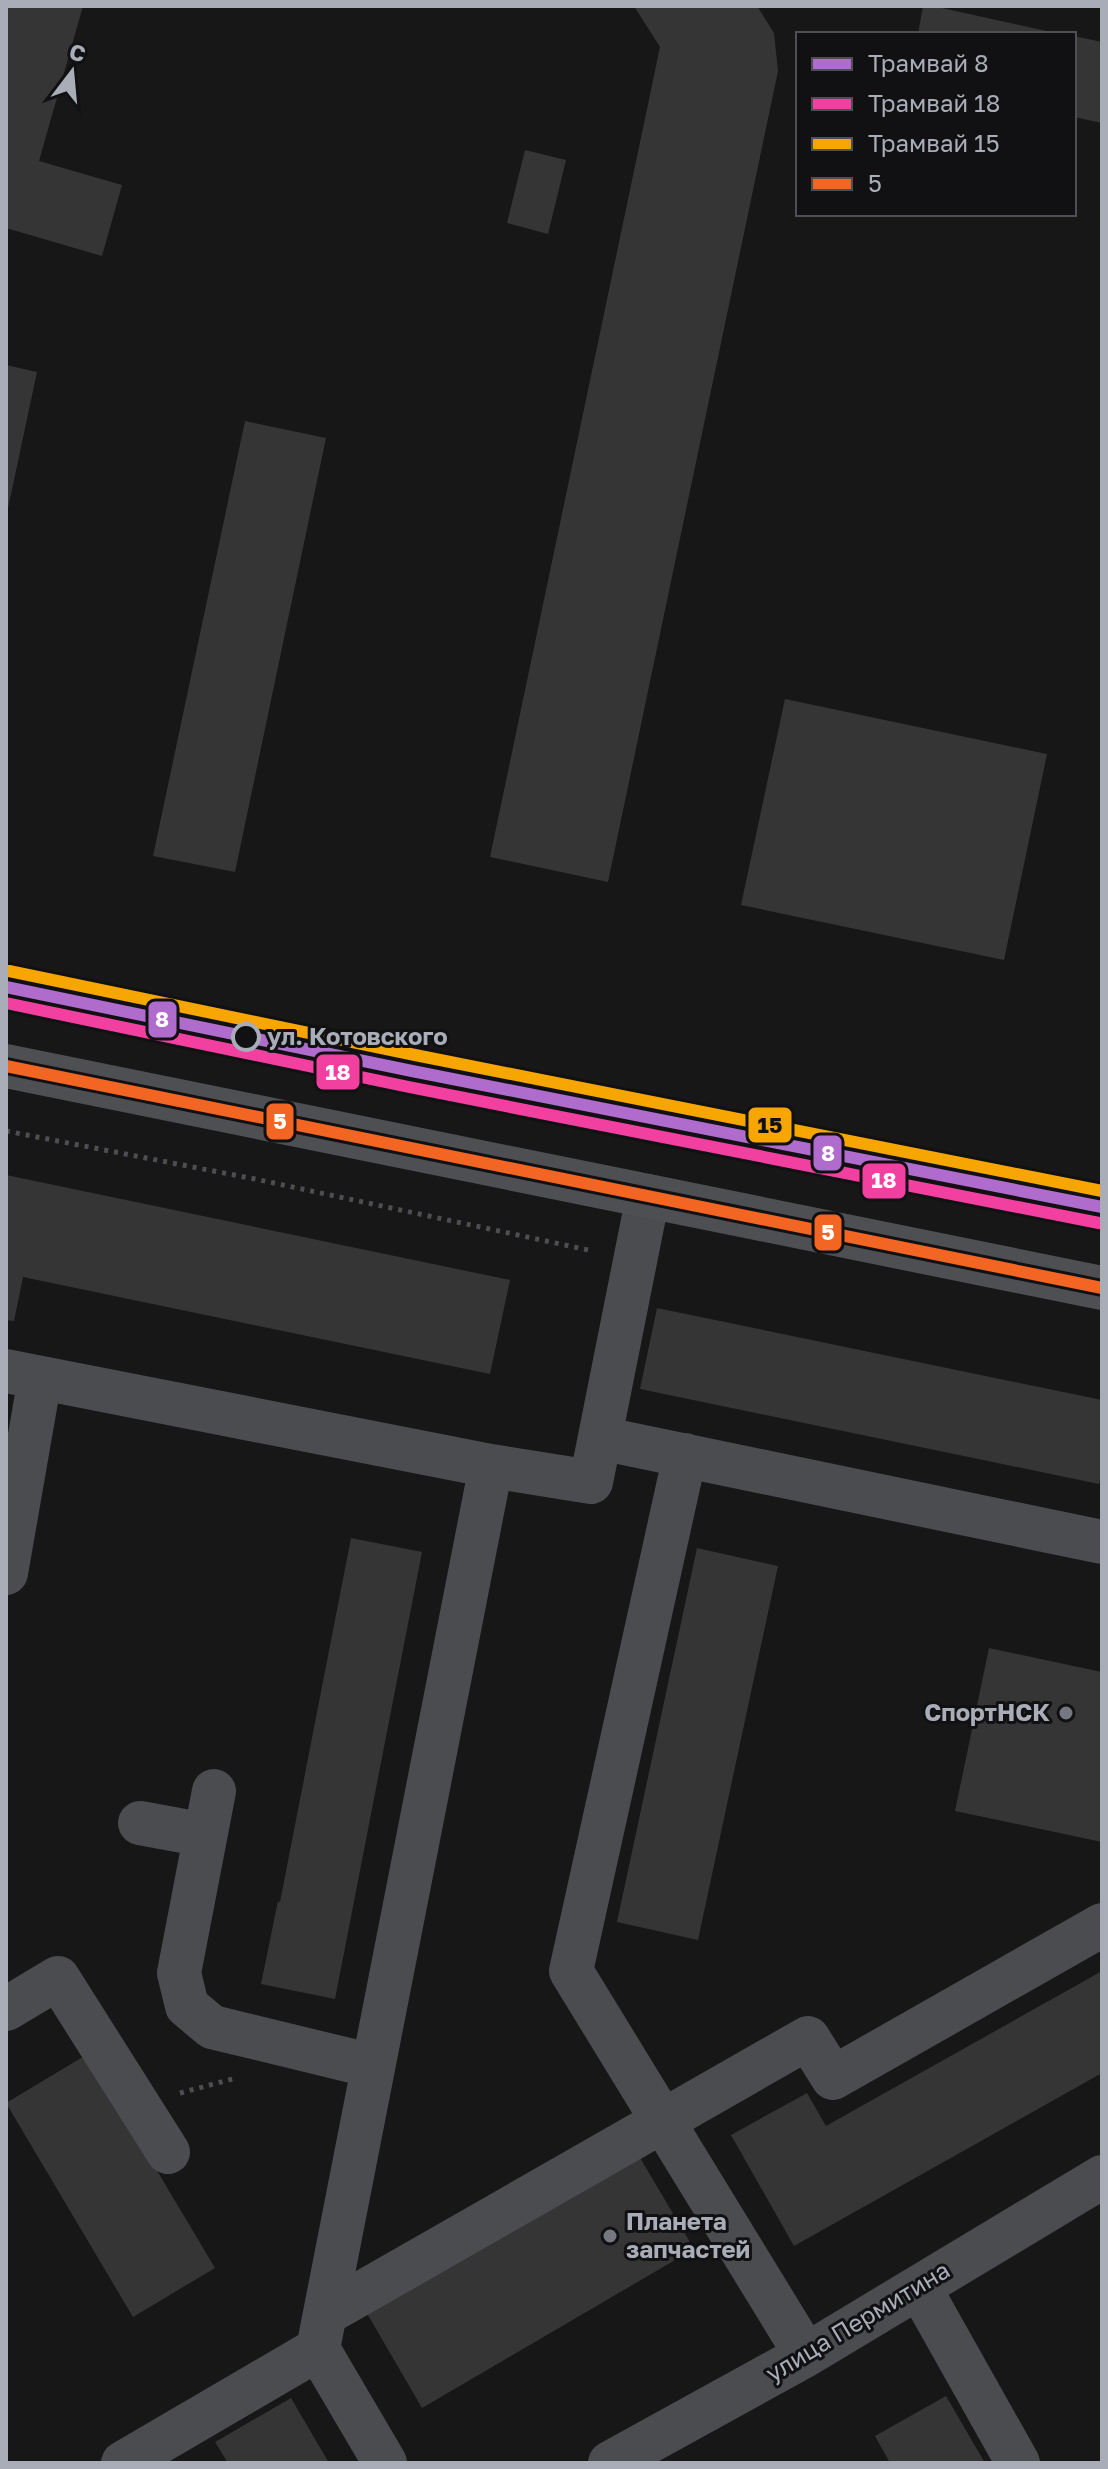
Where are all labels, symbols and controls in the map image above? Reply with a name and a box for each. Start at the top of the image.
north arrow [32,32,112,112]
legend [796,32,1076,216]
text: С [66,37,89,67]
text: Трамвай 8 [868,48,989,77]
text: Трамвай 18 [868,88,1000,117]
text: Трамвай 15 [868,128,1000,157]
text: 5 [868,168,882,197]
line badge: 8 [147,1000,178,1039]
text: 8 [155,1005,169,1032]
place label: ул. Котовского [267,1021,448,1050]
marker: ул. Котовского [232,1023,260,1051]
line badge: 18 [315,1053,361,1091]
text: 18 [325,1058,351,1085]
line badge: 5 [265,1102,295,1141]
line badge: 15 [747,1106,793,1144]
text: 5 [273,1107,287,1134]
text: 15 [758,1111,782,1138]
line badge: 8 [812,1134,843,1172]
text: 8 [821,1139,835,1166]
line badge: 18 [861,1162,907,1200]
text: 18 [871,1166,897,1193]
line badge: 5 [813,1213,843,1252]
text: 5 [821,1218,835,1245]
place label: СпортНСК [924,1697,1050,1726]
marker: СпортНСК [1057,1704,1075,1722]
place label: Планета запчастей [626,2206,750,2263]
marker: Планета запчастей [601,2227,619,2245]
street label: улица Пермитина [760,2254,954,2387]

